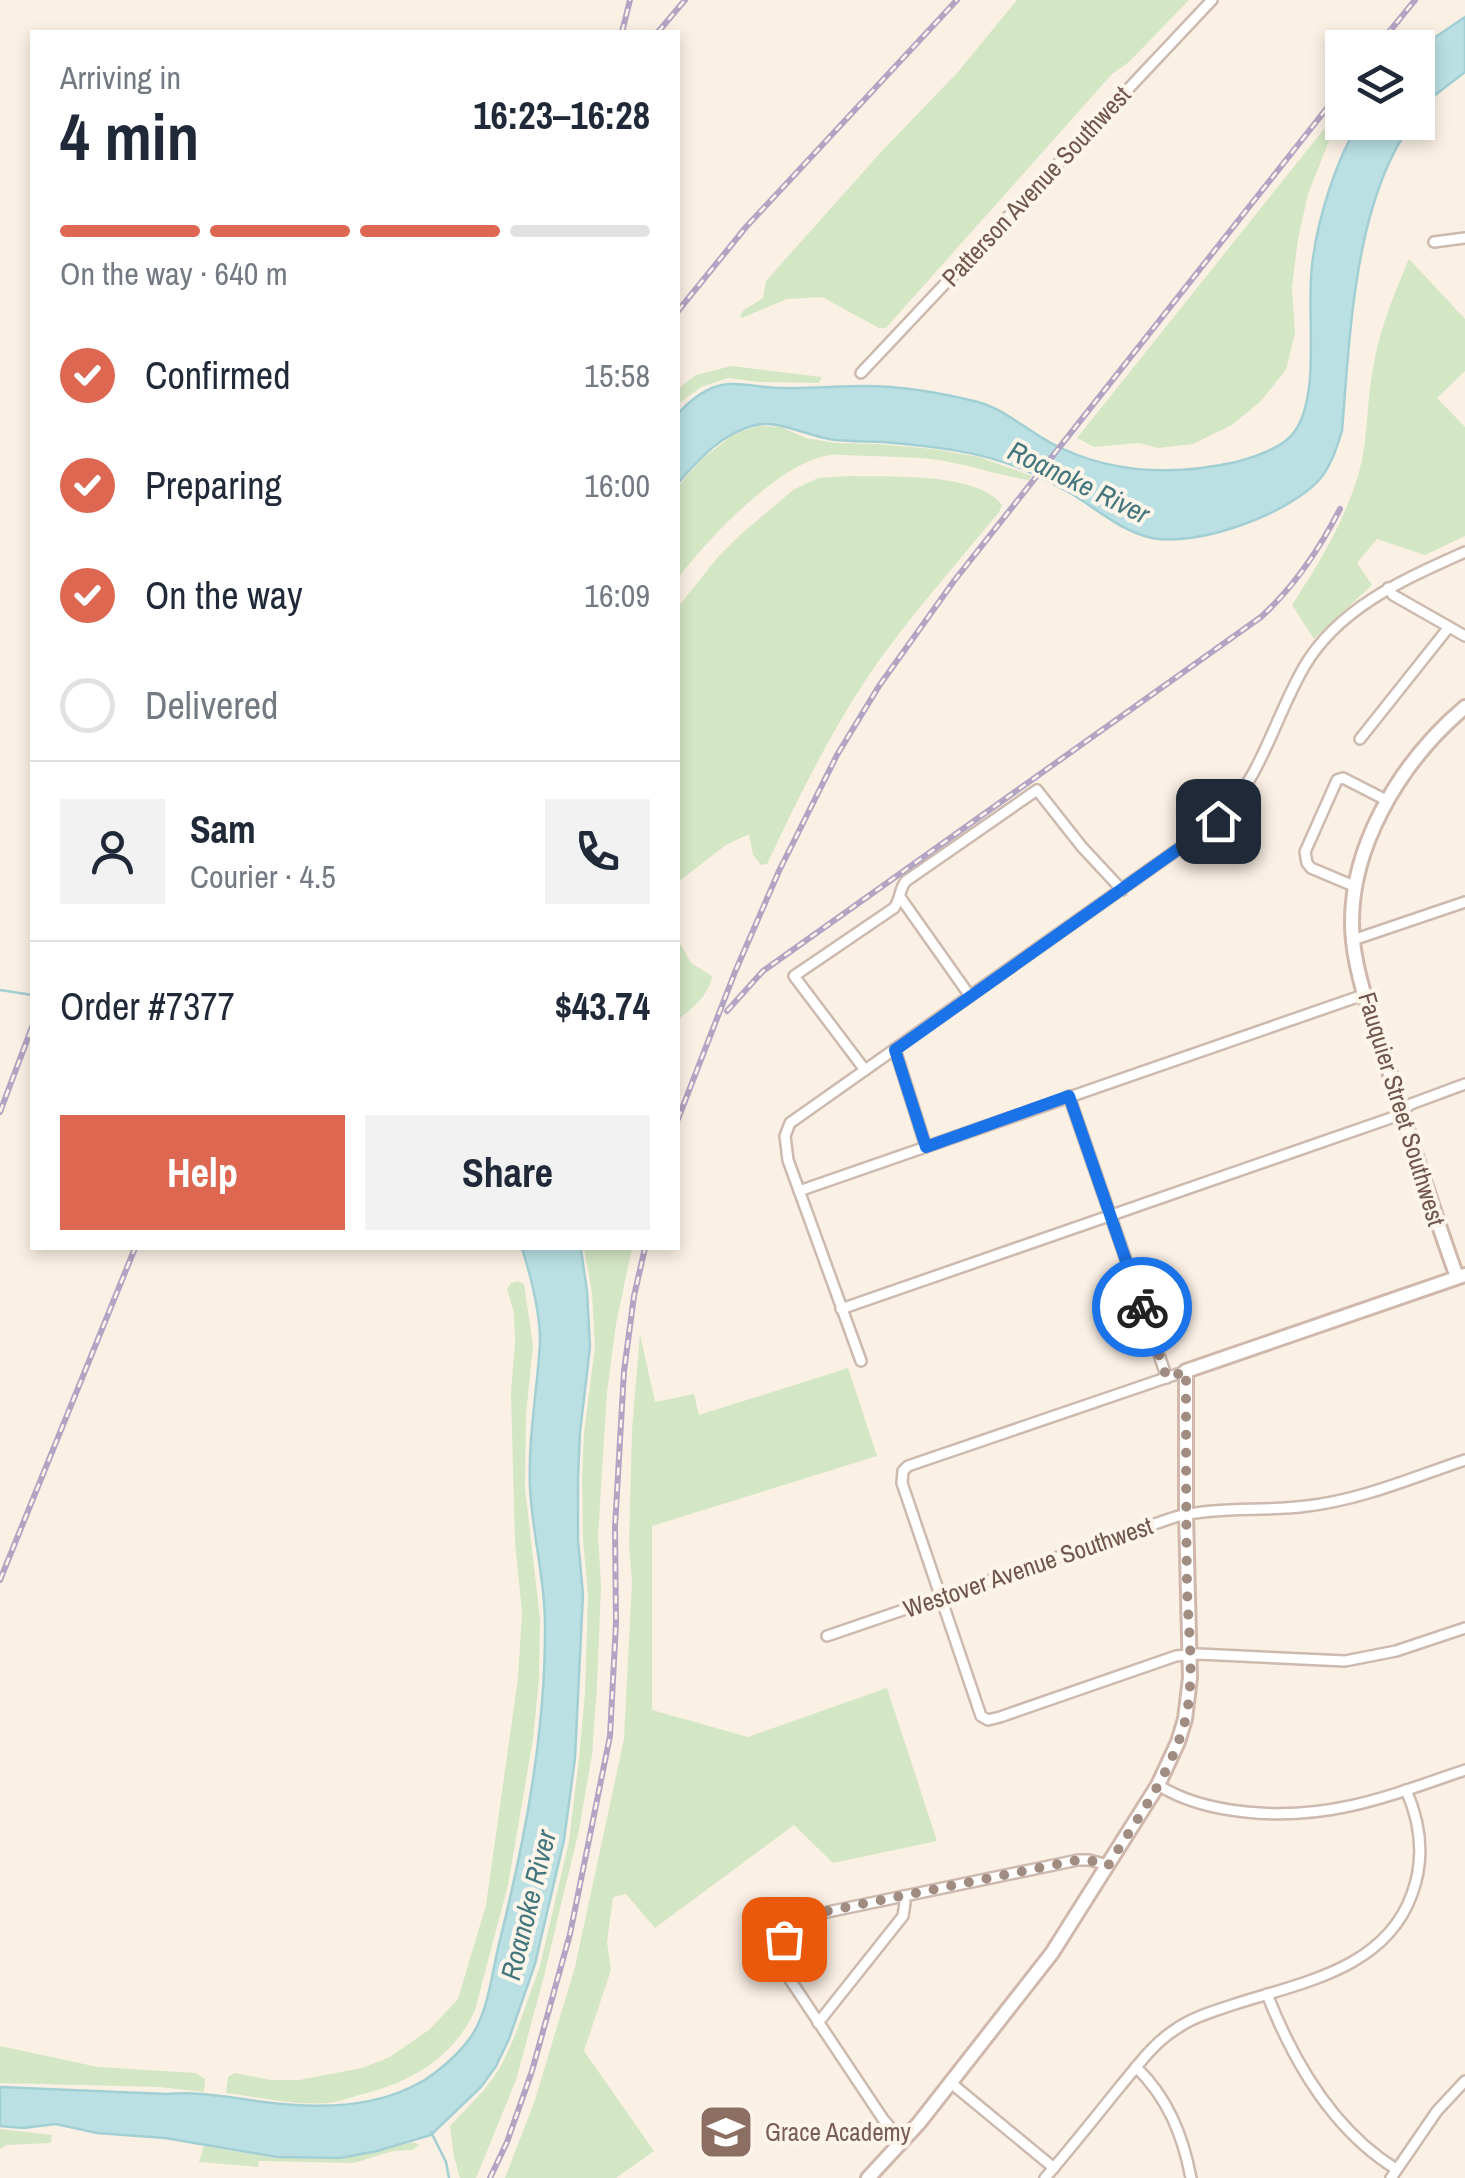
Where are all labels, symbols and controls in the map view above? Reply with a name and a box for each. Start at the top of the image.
map controls [1325,30,1435,140]
button: layers [1325,30,1435,140]
text: Arriving in [60,56,181,99]
street label: Patterson Avenue Southwest [934,78,1138,294]
text: 16:23–16:28 [473,90,650,141]
text: 4 min [60,93,199,180]
text: On the way · 640 m [60,252,288,295]
icon: check [60,348,115,403]
text: Confirmed [145,350,290,401]
text: 15:58 [584,354,650,397]
water label: Roanoke River [1002,431,1157,533]
icon: check [60,458,115,513]
text: Preparing [145,460,282,511]
text: 16:00 [584,464,650,507]
icon: check [60,568,115,623]
text: On the way [145,570,303,621]
text: 16:09 [584,574,650,617]
text: Delivered [145,680,278,731]
pin [1176,779,1261,864]
icon: home [1191,794,1246,849]
button: person [60,799,165,904]
button: phone [545,799,650,904]
text: Sam [190,804,256,855]
text: Courier · 4.5 [190,855,336,898]
text: Order #7377 [60,981,235,1032]
text: $43.74 [555,981,650,1032]
street label: Fauquier Street Southwest [1350,988,1454,1230]
button: Help [60,1115,345,1230]
button: Share [365,1115,650,1230]
courier [1092,1257,1192,1357]
icon: bike [1115,1280,1170,1335]
street label: Westover Avenue Southwest [899,1508,1157,1626]
water label: Roanoke River [491,1825,565,1984]
pin [742,1897,827,1982]
icon: bag [757,1912,812,1967]
school or university icon: Grace Academy [696,2102,756,2162]
place label: Grace Academy [765,2115,912,2149]

